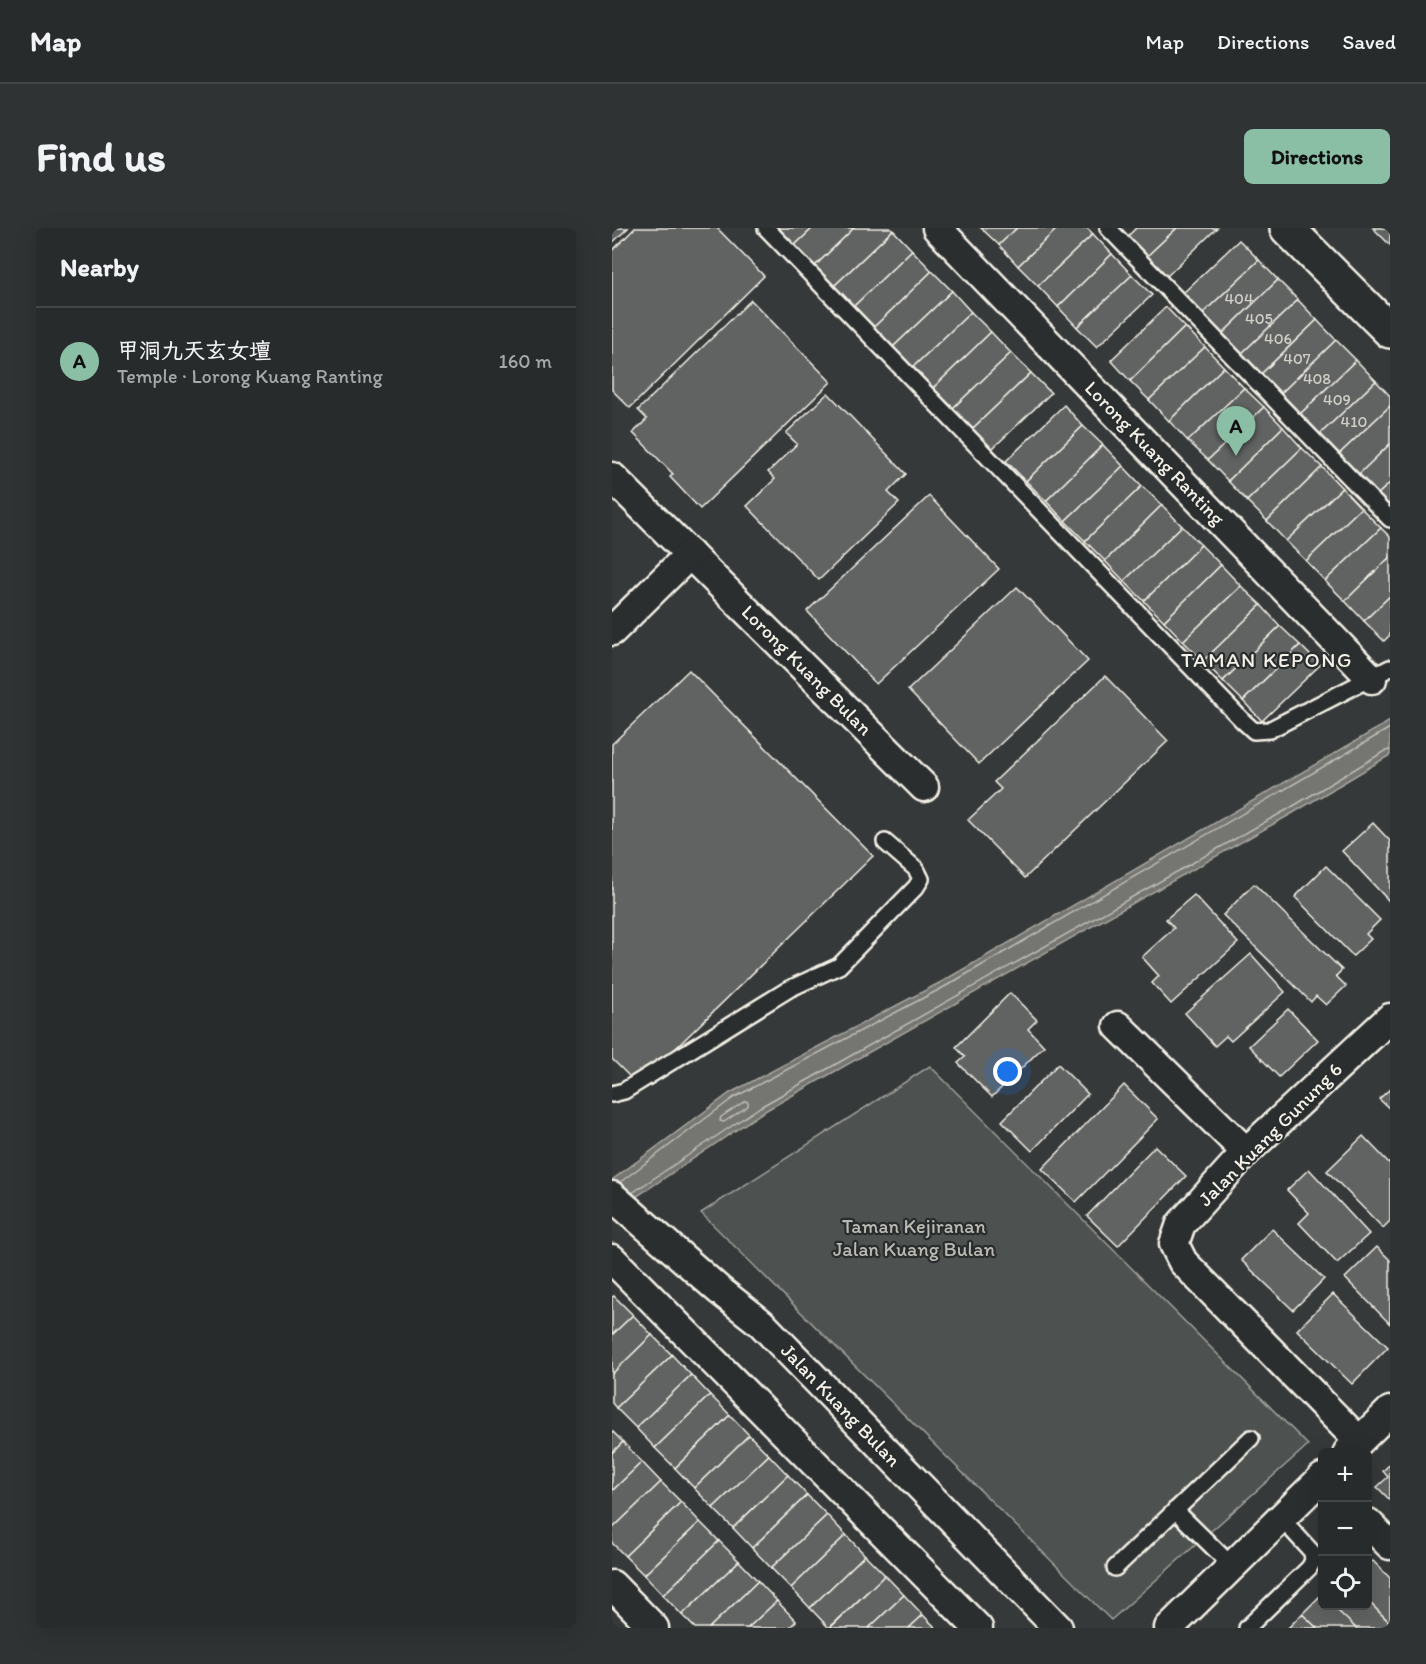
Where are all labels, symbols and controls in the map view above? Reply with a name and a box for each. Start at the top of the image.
text: Map [30,24,81,58]
text: Map [1146,29,1184,54]
text: Directions [1217,29,1309,54]
text: Saved [1342,29,1396,54]
button: Directions [1244,129,1390,184]
text: Find us [36,131,166,182]
text: Nearby [60,251,139,283]
house number: 404 [1224,289,1254,308]
house number: 405 [1245,309,1273,328]
house number: 406 [1264,329,1292,348]
text: 甲洞九天玄女壇 [117,337,271,364]
text: A [73,349,86,373]
text: 160 m [499,349,552,373]
house number: 407 [1283,349,1311,368]
text: Temple · Lorong Kuang Ranting [117,364,383,388]
house number: 408 [1303,369,1331,388]
street label: Lorong Kuang Ranting [1080,376,1231,531]
house number: 409 [1323,390,1351,409]
pin: A [1216,406,1256,456]
house number: 410 [1341,412,1367,431]
street label: Lorong Kuang Bulan [737,600,877,740]
district label: TAMAN KEPONG [1181,647,1353,672]
your location [993,1057,1022,1086]
street label: Jalan Kuang Gunung 6 [1193,1057,1347,1211]
park label: Taman Kejiranan Jalan Kuang Bulan [833,1214,995,1261]
street label: Jalan Kuang Bulan [776,1338,906,1472]
map controls [1318,1448,1372,1610]
button: + [1318,1448,1372,1502]
button: − [1318,1502,1372,1556]
button: locate [1318,1556,1372,1610]

